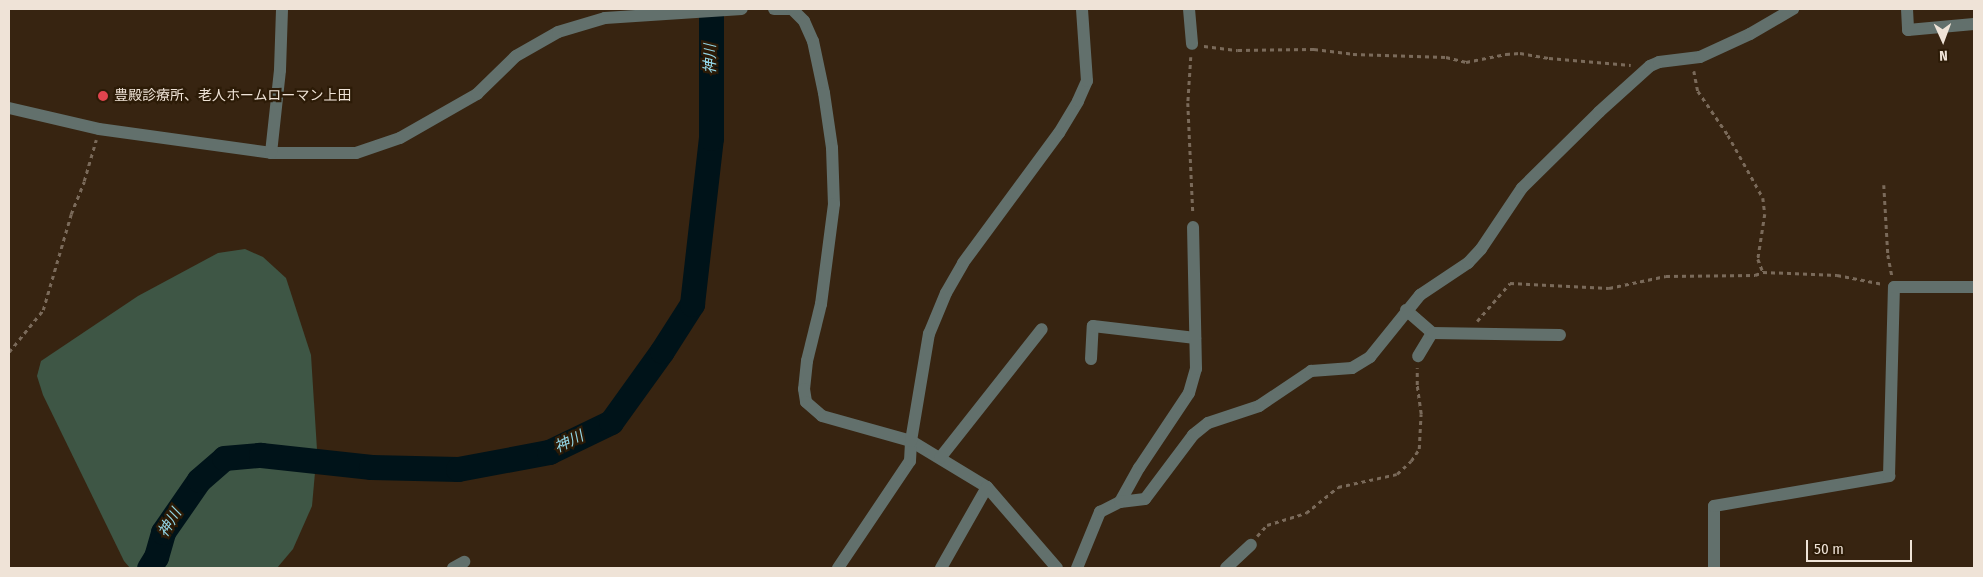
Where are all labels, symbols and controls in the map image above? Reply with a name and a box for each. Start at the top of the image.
north arrow [1918,15,1968,65]
water label: 神川 [702,44,720,74]
text: N [1939,47,1948,64]
place label: 豊殿診療所、老人ホームローマン上田 [114,88,352,104]
marker: 豊殿診療所、老人ホームローマン上田 [96,89,110,103]
water label: 神川 [552,427,586,457]
water label: 神川 [155,506,185,540]
scale bar [1808,530,1914,562]
text: 50 m [1814,540,1844,558]

